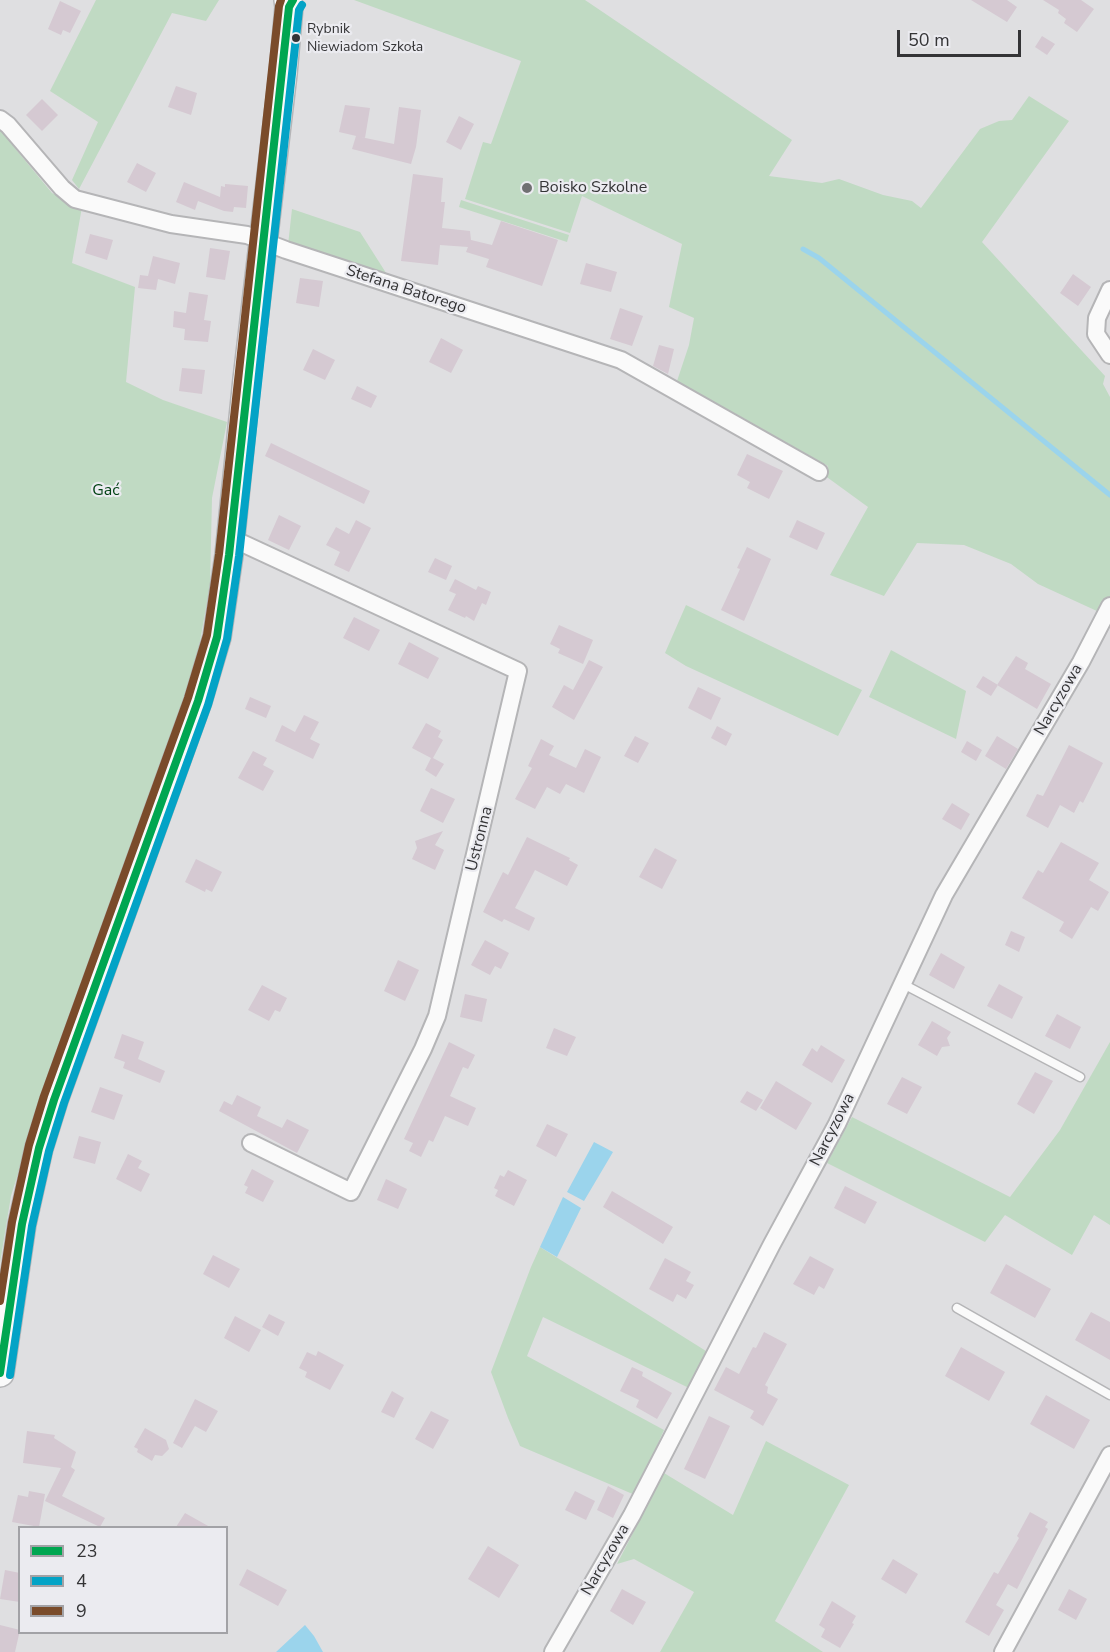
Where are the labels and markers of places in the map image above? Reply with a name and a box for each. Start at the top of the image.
place label: Rybnik Niewiadom Szkoła [307,22,423,54]
marker: Rybnik Niewiadom Szkoła [290,32,302,44]
place label: Boisko Szkolne [539,178,647,198]
marker: Boisko Szkolne [520,181,534,195]

